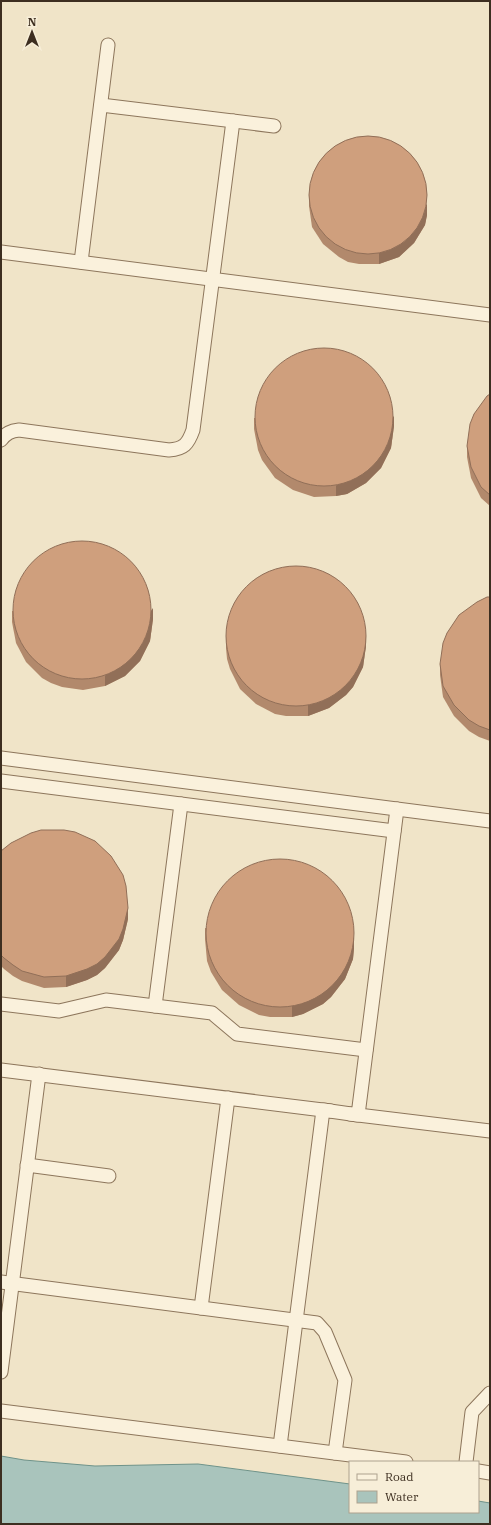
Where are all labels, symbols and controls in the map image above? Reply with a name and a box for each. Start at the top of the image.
north arrow [12,12,52,52]
text: N [28,15,37,29]
legend [349,1461,479,1513]
text: Road [385,1469,414,1484]
text: Water [385,1489,419,1504]

